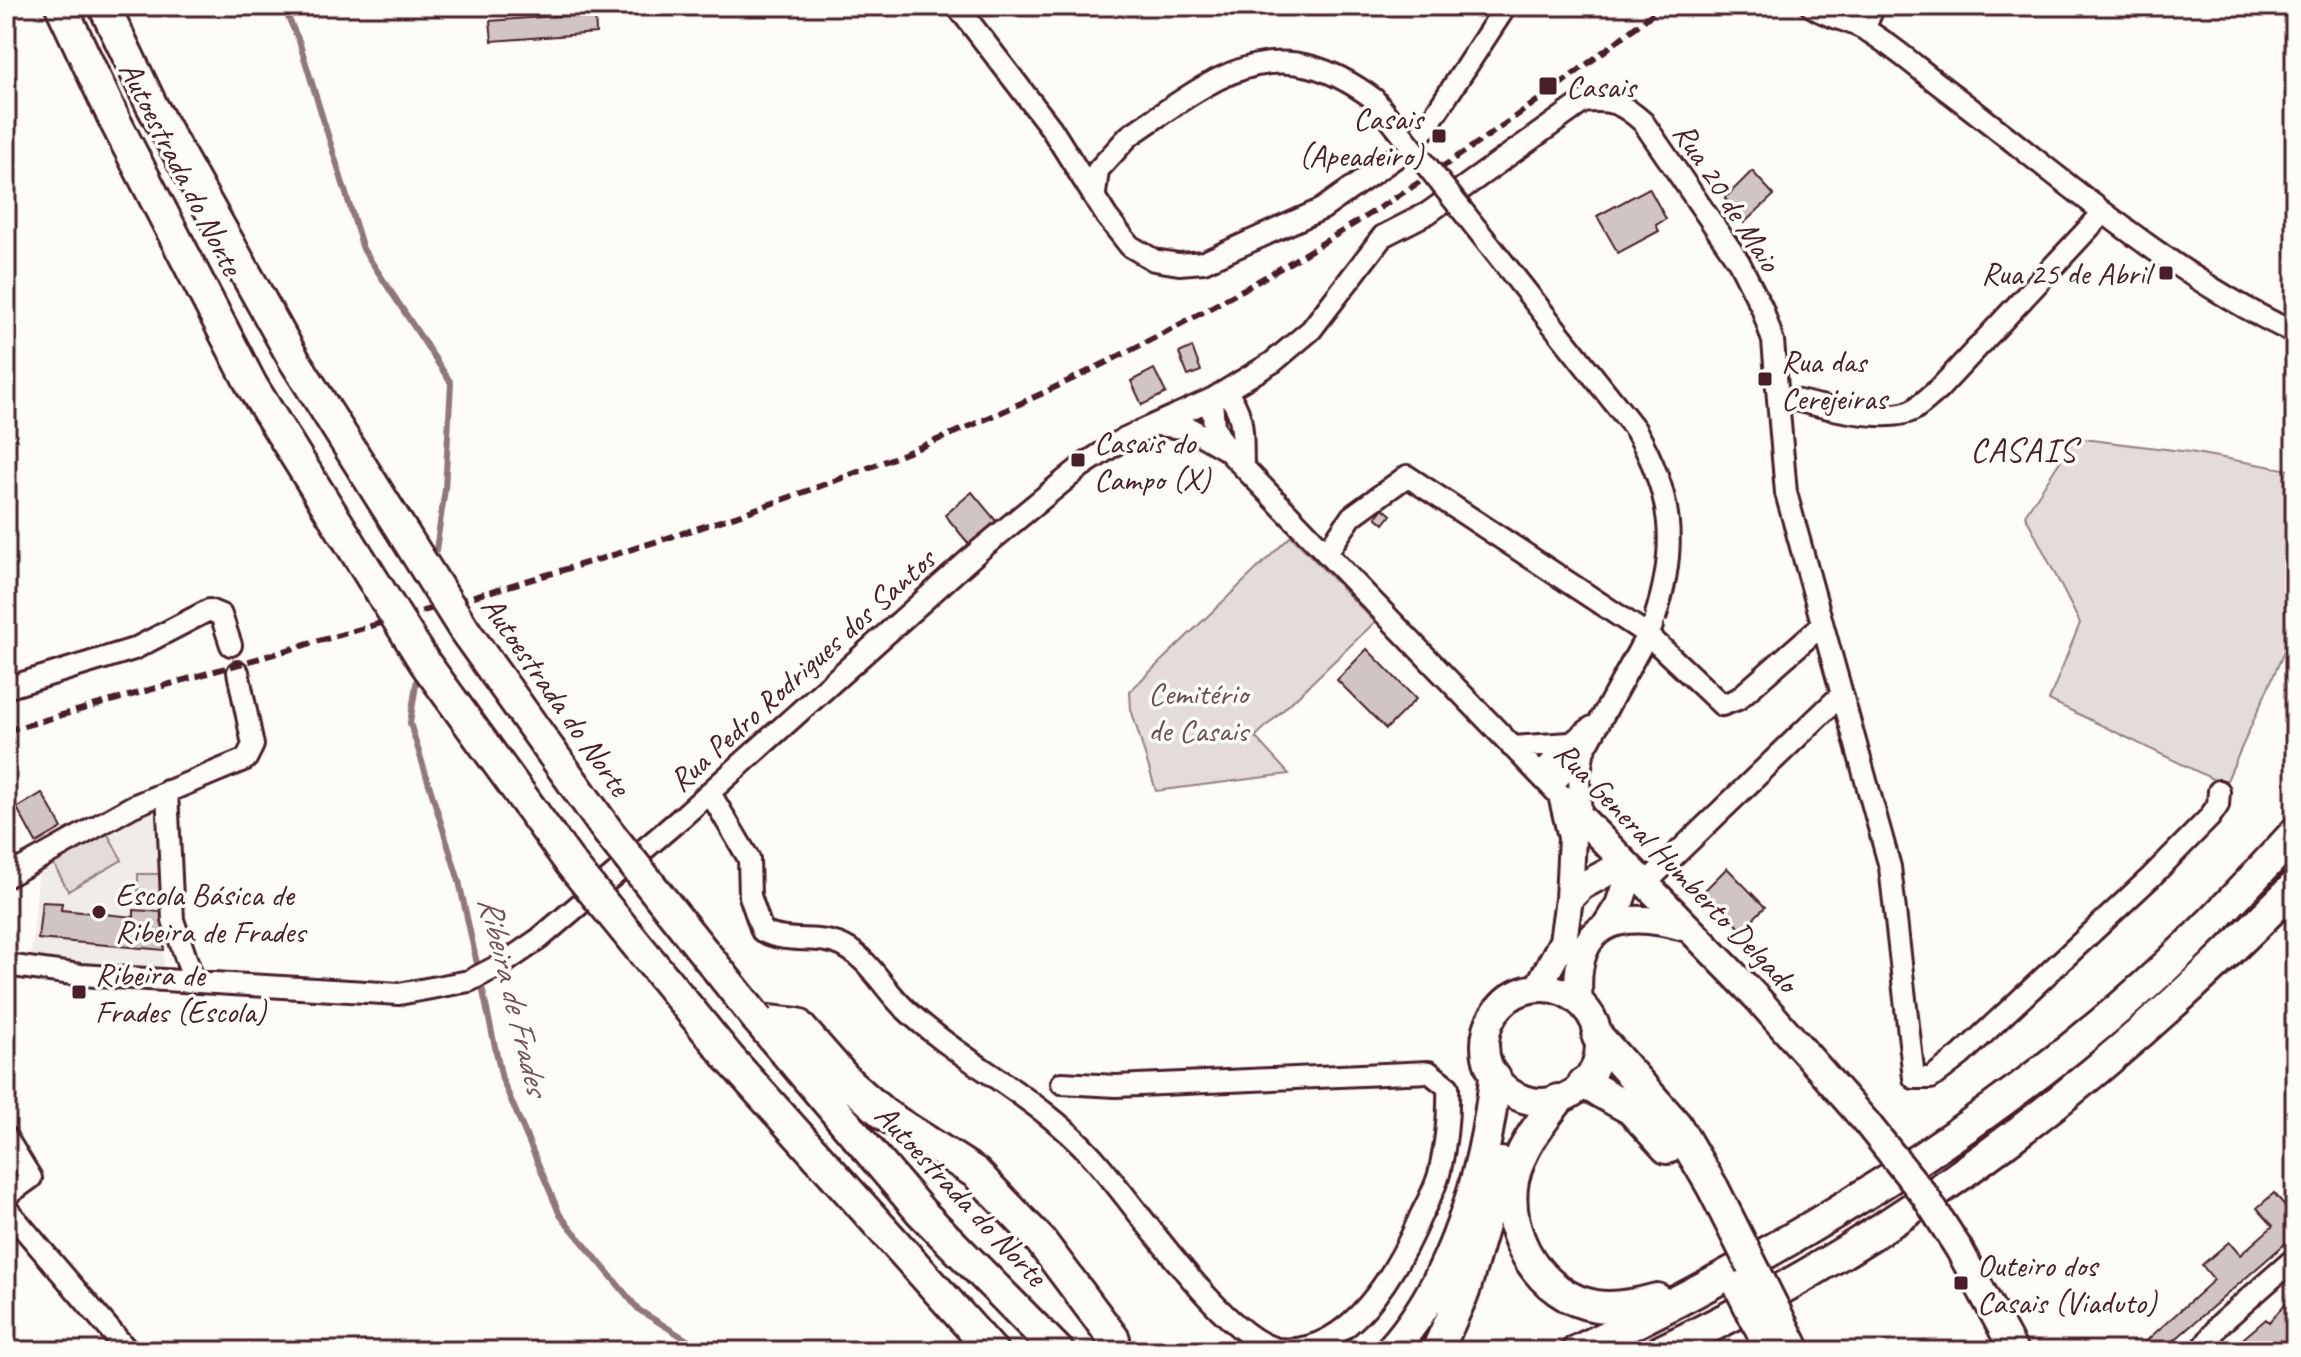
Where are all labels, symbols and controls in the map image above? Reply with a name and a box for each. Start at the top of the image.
street label: Autoestrada do Norte [110,54,254,284]
place label: Casais [1566,66,1638,107]
marker: Casais [1537,75,1559,97]
place label: Casais (Apeadeiro) [1299,98,1425,176]
street label: Rua 20 de Maio [1664,115,1791,280]
marker: Casais (Apeadeiro) [1430,127,1448,145]
place label: Rua 25 de Abril [1981,253,2156,294]
marker: Rua 25 de Abril [2157,264,2175,282]
place label: Rua das Cerejeiras [1781,341,1890,419]
marker: Rua das Cerejeiras [1756,370,1774,388]
place label: Casais do Campo (X) [1094,422,1211,500]
district label: CASAIS [1970,428,2082,471]
marker: Casais do Campo (X) [1069,451,1087,469]
street label: Rua Pedro Rodrigues dos Santos [660,538,945,801]
street label: Autoestrada do Norte [472,588,642,806]
park label: Cemitério de Casais [1148,673,1251,751]
street label: Rua General Humberto Delgado [1545,733,1809,1004]
place label: Escola Básica de Ribeira de Frades [115,874,308,952]
water label: Ribeira de Frades [469,892,561,1103]
marker: Escola Básica de Ribeira de Frades [90,903,108,921]
place label: Ribeira de Frades (Escola) [95,954,267,1032]
marker: Ribeira de Frades (Escola) [70,983,88,1001]
street label: Autoestrada do Norte [866,1095,1058,1297]
place label: Outeiro dos Casais (Viaduto) [1977,1245,2158,1323]
marker: Outeiro dos Casais (Viaduto) [1952,1274,1970,1292]

